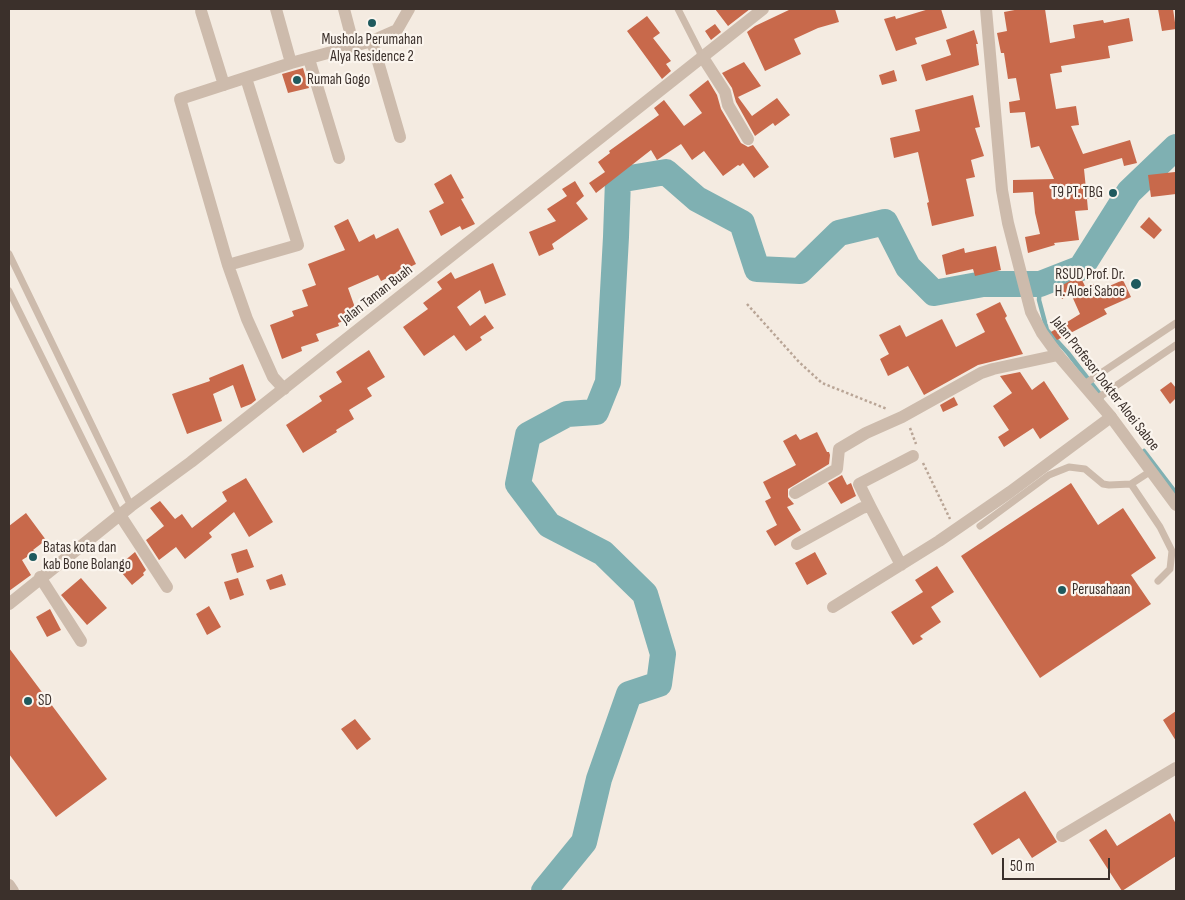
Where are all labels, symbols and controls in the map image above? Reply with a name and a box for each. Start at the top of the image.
marker: Mushola Perumahan Alya Residence 2 [366,17,378,29]
place label: Mushola Perumahan Alya Residence 2 [321,31,423,66]
place label: Rumah Gogo [307,71,370,89]
marker: Rumah Gogo [291,74,303,86]
place label: T9 PT. TBG [1051,184,1103,202]
marker: T9 PT. TBG [1107,187,1119,199]
street label: Jalan Taman Buah [337,261,417,329]
place label: RSUD Prof. Dr. H. Aloei Saboe [1055,266,1125,301]
marker: RSUD Prof. Dr. H. Aloei Saboe [1129,277,1143,291]
street label: Jalan Profesor Dokter Aloei Saboe [1047,313,1163,455]
place label: Batas kota dan kab Bone Bolango [43,539,131,574]
marker: Batas kota dan kab Bone Bolango [27,551,39,563]
place label: Perusahaan [1072,581,1130,599]
marker: Perusahaan [1056,584,1068,596]
place label: SD [38,692,52,710]
marker: SD [22,695,34,707]
scale bar [1005,848,1112,880]
text: 50 m [1010,857,1035,876]

